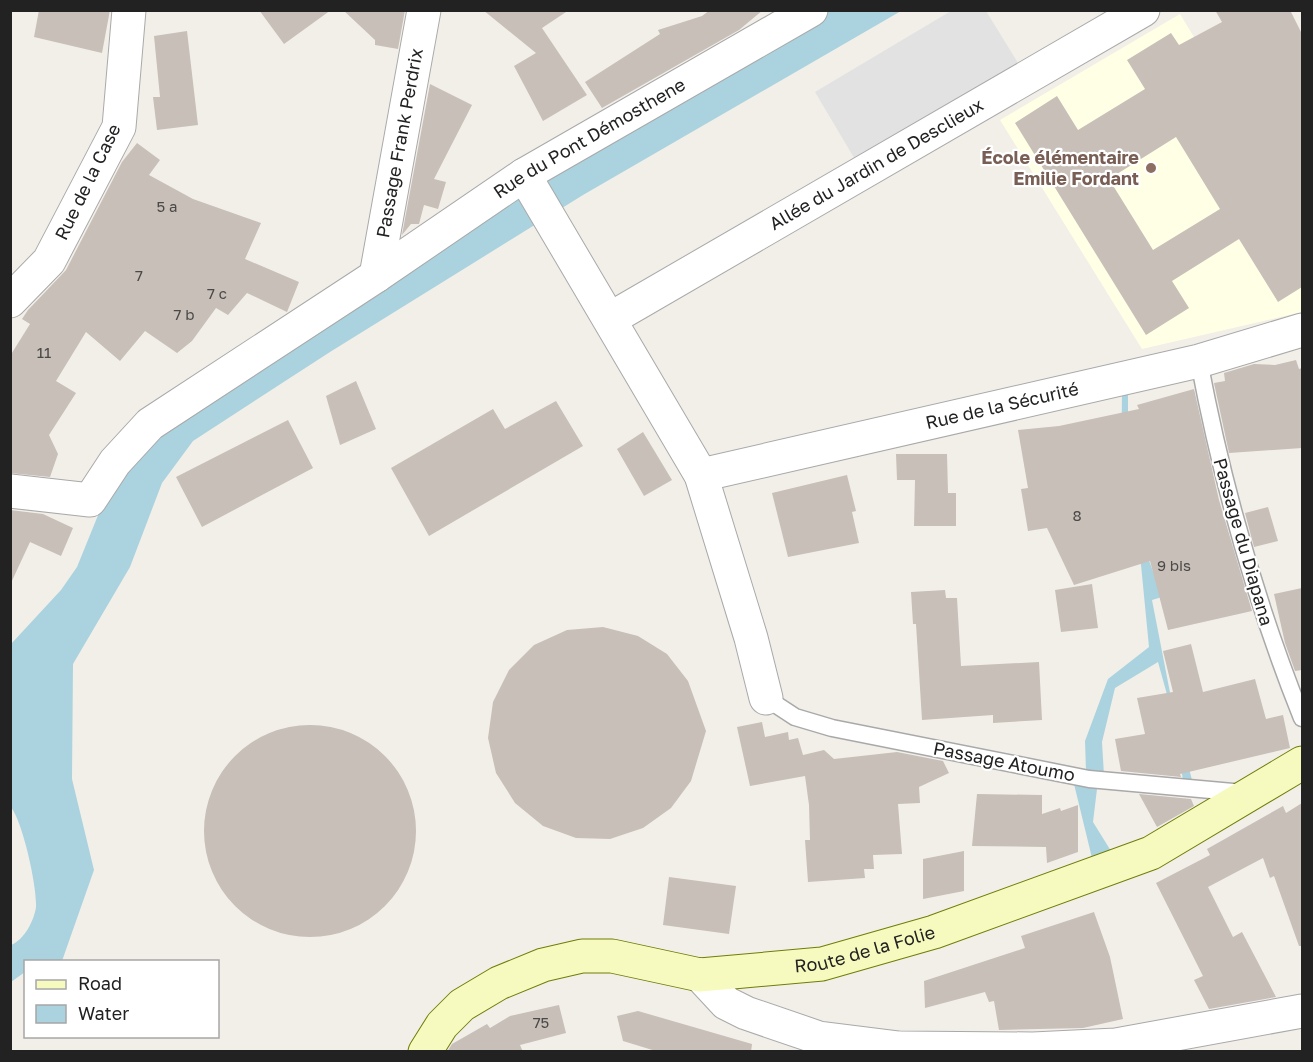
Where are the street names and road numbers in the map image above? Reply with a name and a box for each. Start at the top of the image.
street label: Passage Frank Perdrix [371,46,427,240]
street label: Rue du Pont Démosthene [489,73,689,203]
street label: Allée du Jardin de Desclieux [765,93,987,234]
street label: Rue de la Case [49,120,125,243]
street label: Rue de la Sécurité [923,377,1081,433]
street label: Passage du Diapana [1209,455,1278,628]
street label: Passage Atoumo [931,736,1077,786]
street label: Route de la Folie [793,920,937,976]

